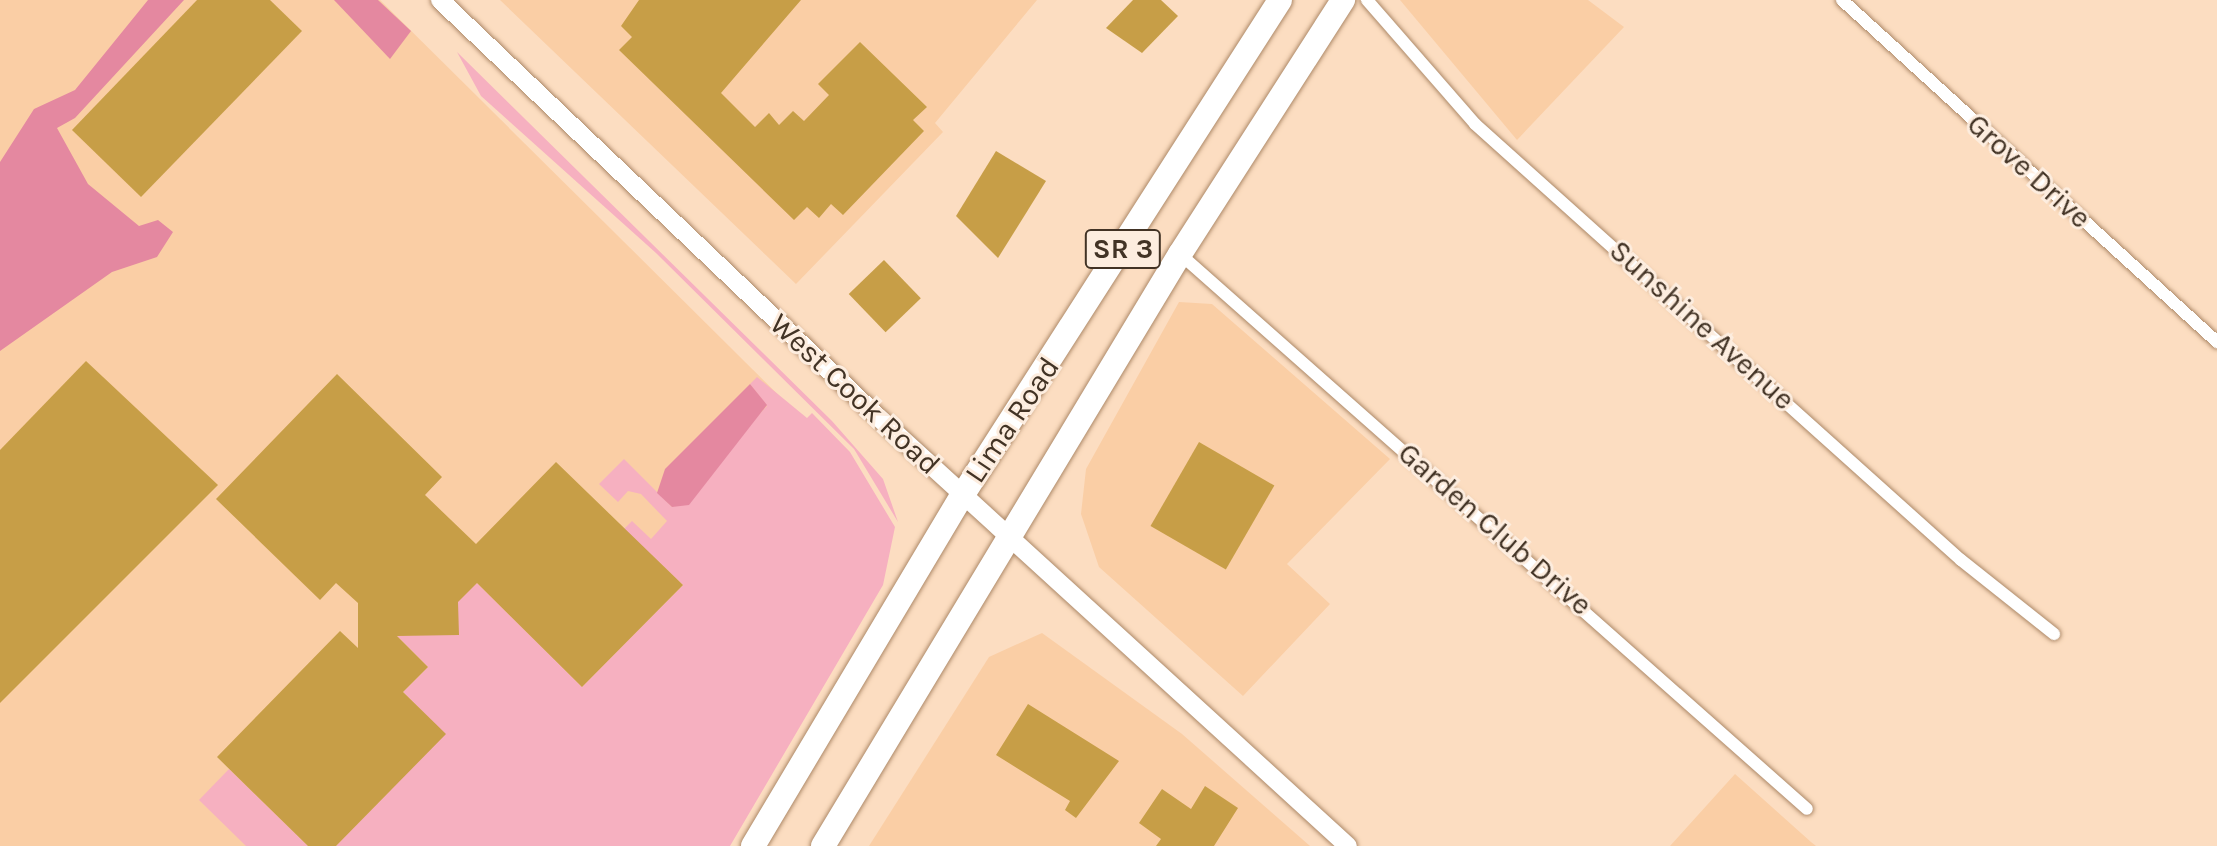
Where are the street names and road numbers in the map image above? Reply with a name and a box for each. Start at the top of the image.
street label: Grove Drive [1960,106,2098,236]
road number: SR 3 [1083,225,1163,273]
street label: Sunshine Avenue [1602,232,1802,418]
street label: West Cook Road [762,306,948,482]
street label: Lima Road [957,350,1067,490]
street label: Garden Club Drive [1391,435,1599,623]

